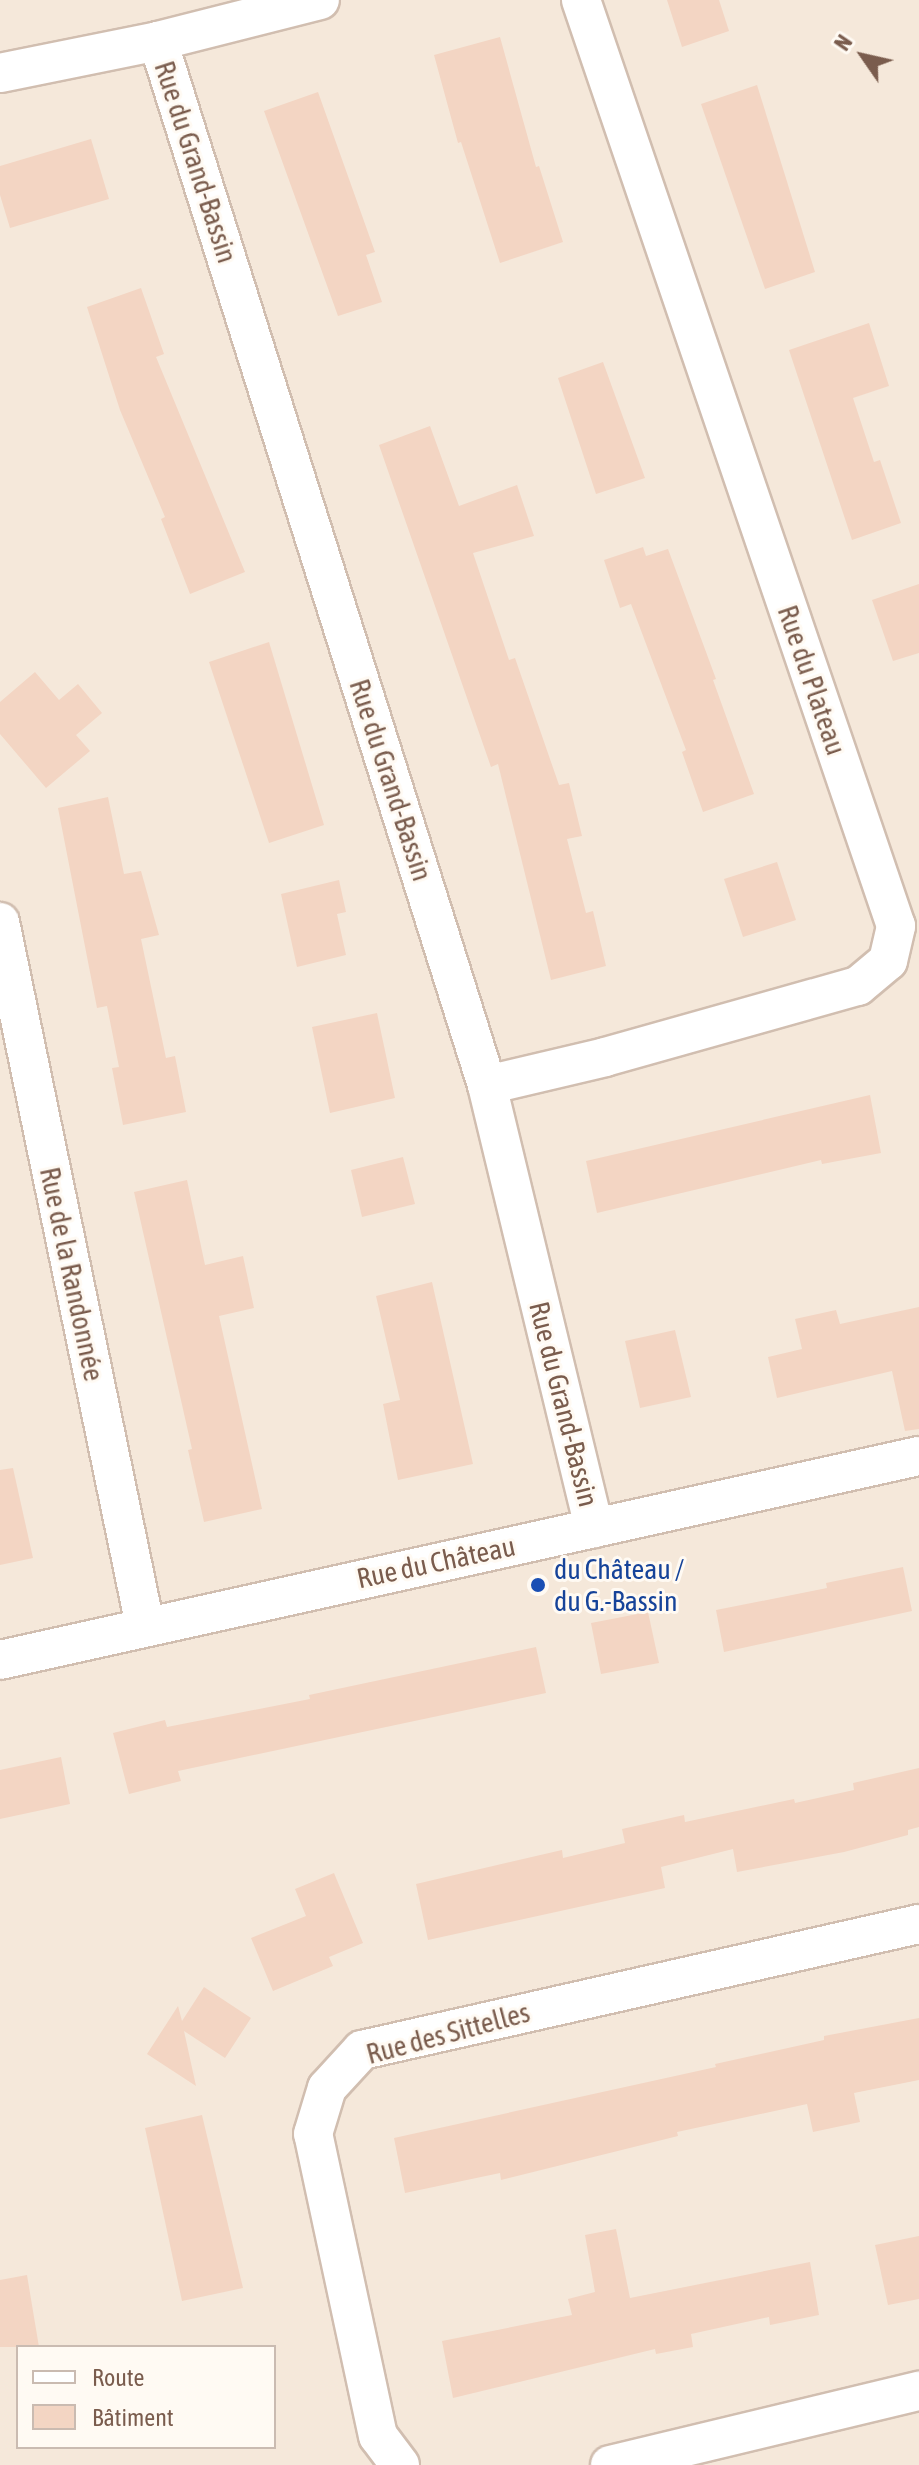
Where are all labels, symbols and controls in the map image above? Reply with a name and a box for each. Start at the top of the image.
north arrow [823,16,903,96]
text: N [829,30,858,55]
street label: Rue du Grand-Bassin [148,57,244,267]
street label: Rue du Plateau [771,601,853,759]
street label: Rue du Grand-Bassin [343,675,439,885]
street label: Rue de la Randonnée [33,1164,111,1384]
street label: Rue du Grand-Bassin [522,1298,606,1510]
street label: Rue du Château [354,1529,518,1595]
place label: du Château / du G.-Bassin [554,1552,684,1618]
marker: du Château / du G.-Bassin [529,1576,547,1594]
street label: Rue des Sittelles [363,1995,533,2071]
legend [16,2345,276,2449]
text: Route [92,2364,144,2391]
text: Bâtiment [92,2404,174,2431]

